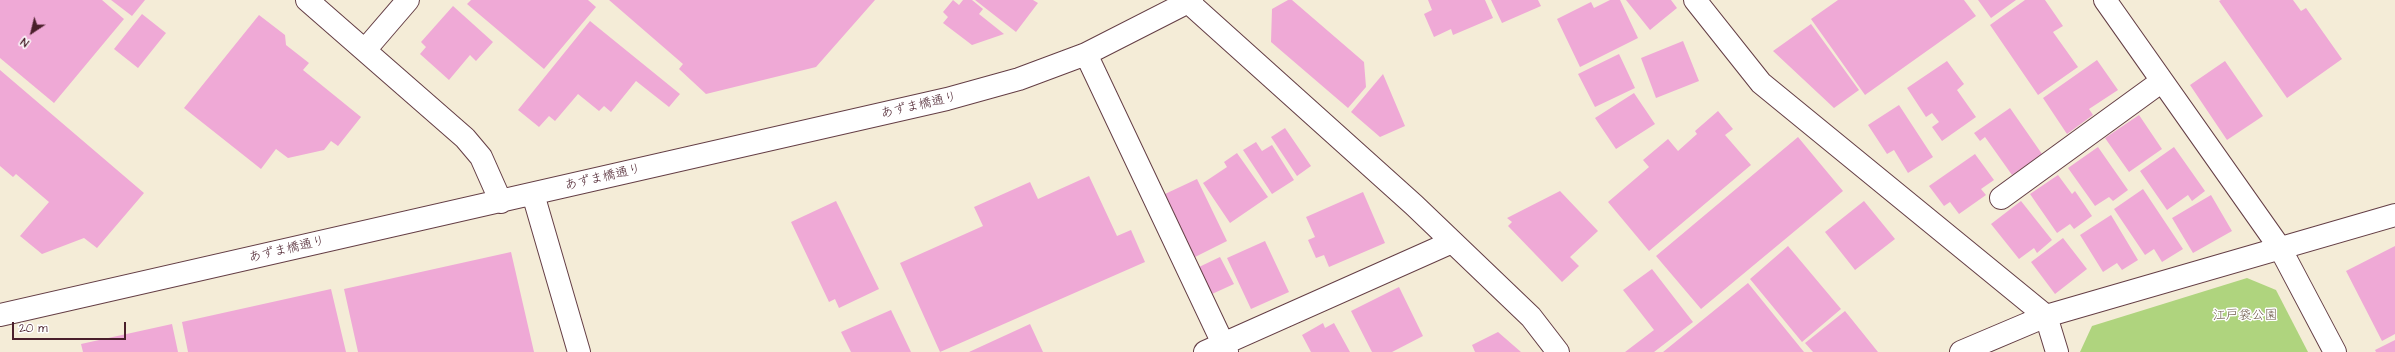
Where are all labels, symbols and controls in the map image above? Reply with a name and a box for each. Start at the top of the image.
north arrow [12,12,52,52]
text: N [18,34,32,50]
street label: あずま橋通り [879,90,959,122]
street label: あずま橋通り [563,162,643,194]
street label: あずま橋通り [247,234,327,266]
park label: 江戸袋公園 [2213,308,2277,324]
scale bar [14,314,128,340]
text: 20 m [19,320,48,337]

